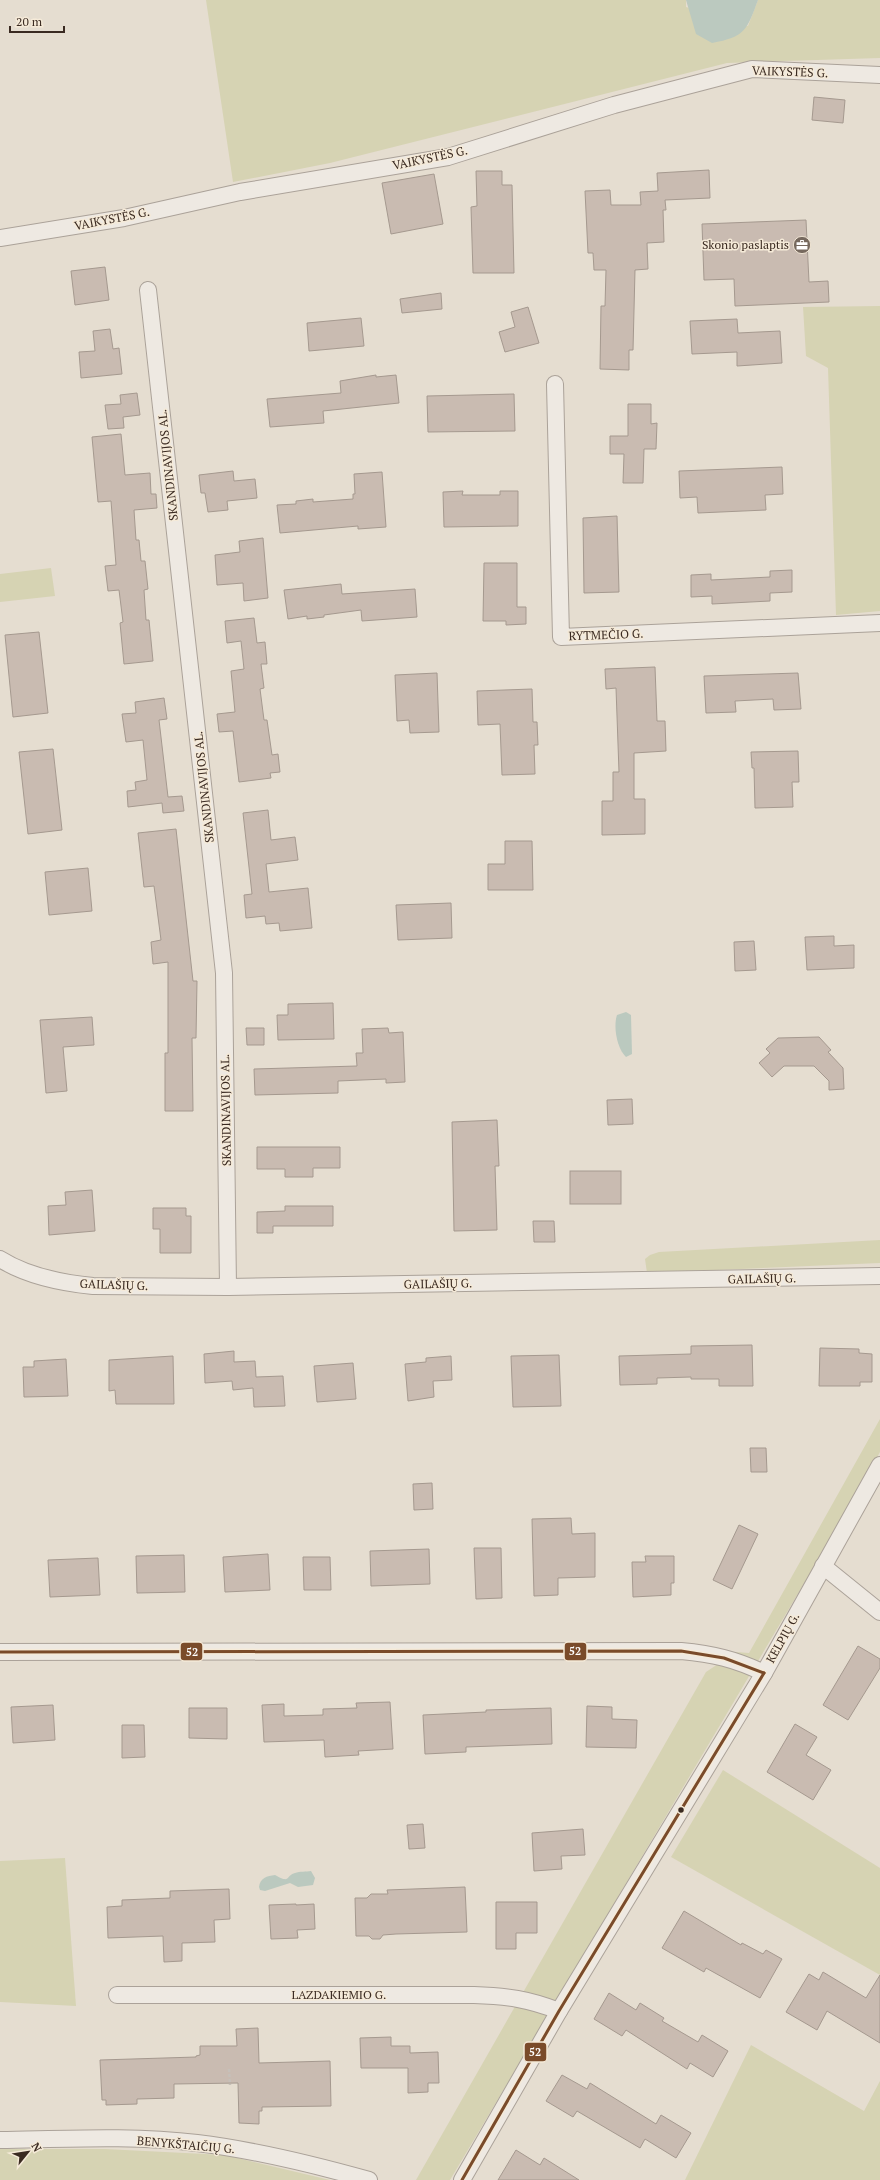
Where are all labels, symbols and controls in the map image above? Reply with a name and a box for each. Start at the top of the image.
scale bar [10,8,64,34]
text: 20 m [16,14,43,29]
street label: VAIKYSTĖS G. [752,63,828,80]
street label: VAIKYSTĖS G. [391,142,469,173]
street label: VAIKYSTĖS G. [73,204,151,233]
office icon: Skonio paslaptis [792,235,812,255]
place label: Skonio paslaptis [702,237,789,252]
street label: SKANDINAVIJOS AL. [154,409,181,522]
street label: RYTMEČIO G. [568,626,644,643]
street label: SKANDINAVIJOS AL. [190,731,217,844]
street label: SKANDINAVIJOS AL. [217,1054,234,1166]
street label: GAILAŠIŲ G. [728,1270,796,1287]
street label: GAILAŠIŲ G. [404,1275,472,1292]
street label: GAILAŠIŲ G. [79,1276,149,1293]
street label: KELPIŲ G. [763,1610,803,1666]
line badge: 52 [180,1642,203,1661]
line badge: 52 [564,1642,587,1661]
text: 52 [569,1644,581,1658]
text: 52 [186,1645,198,1659]
unlabelled marker [676,1805,686,1815]
street label: LAZDAKIEMIO G. [292,1987,386,2002]
line badge: 52 [524,2042,547,2062]
text: 52 [529,2045,541,2059]
north arrow [8,2132,48,2172]
street label: BENYKŠTAIČIŲ G. [136,2133,236,2156]
text: N [29,2140,45,2155]

